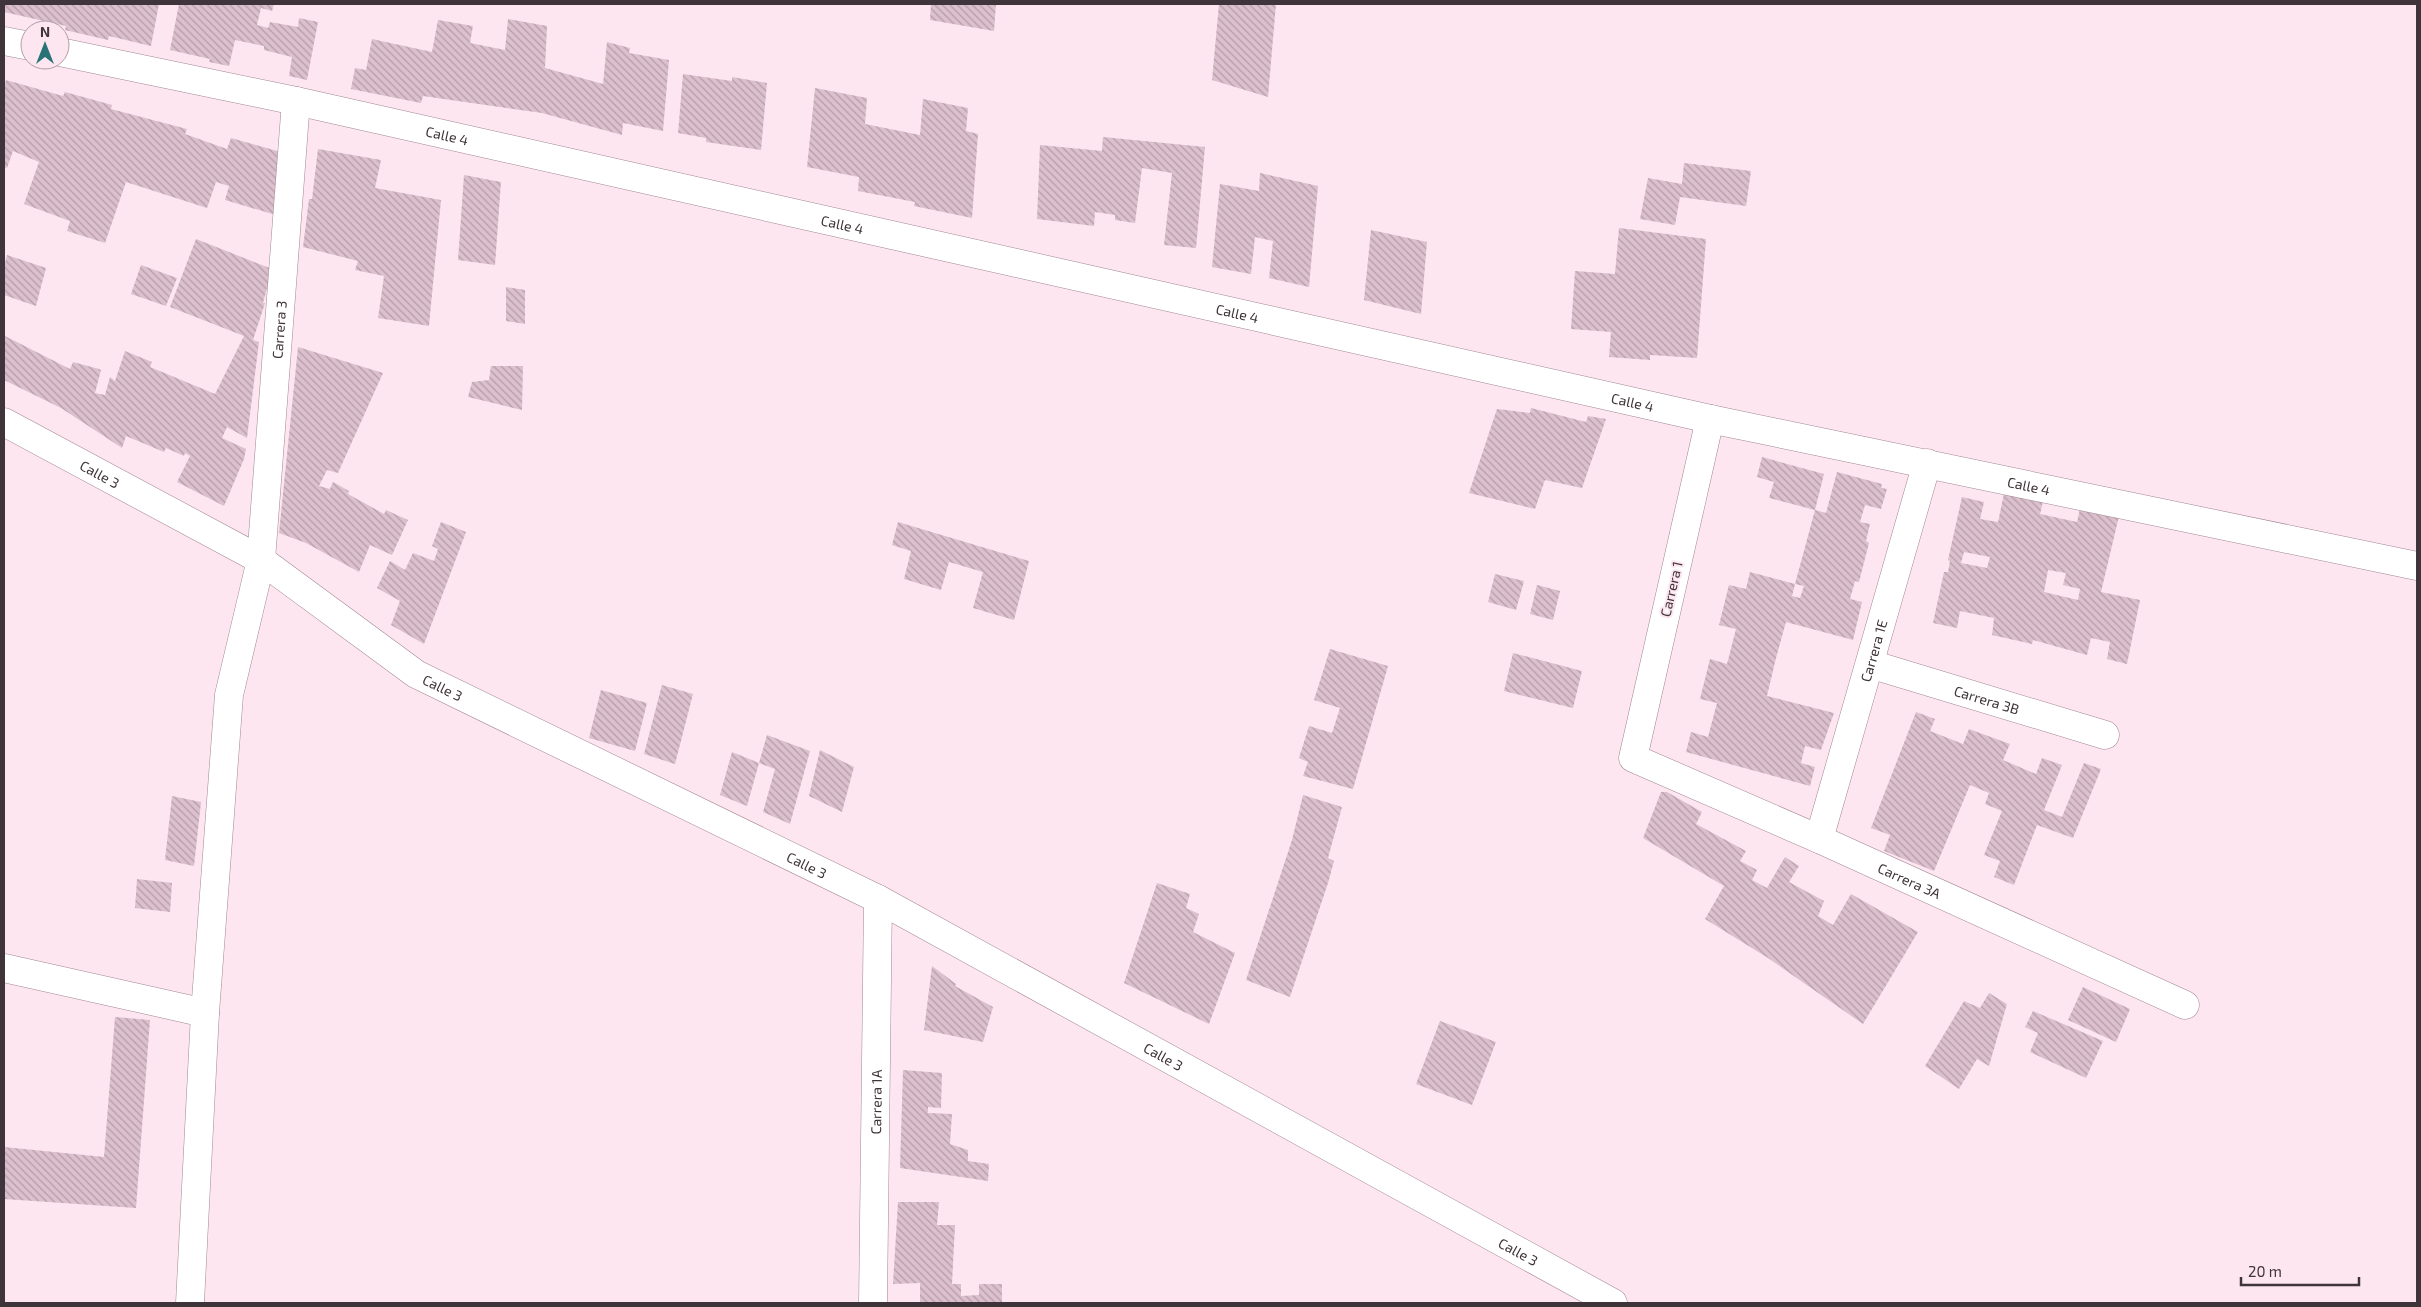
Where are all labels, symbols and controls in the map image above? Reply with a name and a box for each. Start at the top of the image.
north arrow [20,20,70,70]
text: N [40,23,50,40]
street label: Calle 4 [424,122,470,148]
street label: Calle 4 [819,211,865,237]
street label: Carrera 3 [268,300,289,360]
street label: Calle 4 [1214,300,1260,326]
street label: Calle 4 [1610,389,1656,415]
street label: Calle 3 [77,456,123,491]
street label: Calle 4 [2006,473,2052,498]
street label: Carrera 1 [1656,560,1686,618]
street label: Carrera 1E [1856,617,1890,684]
street label: Calle 3 [420,670,466,704]
street label: Carrera 3B [1952,681,2021,717]
street label: Calle 3 [784,847,830,881]
street label: Carrera 3A [1875,858,1944,902]
street label: Calle 3 [1141,1038,1186,1074]
street label: Carrera 1A [867,1069,884,1135]
street label: Calle 3 [1496,1233,1541,1269]
scale bar [2241,1254,2358,1286]
text: 20 m [2248,1262,2282,1280]

